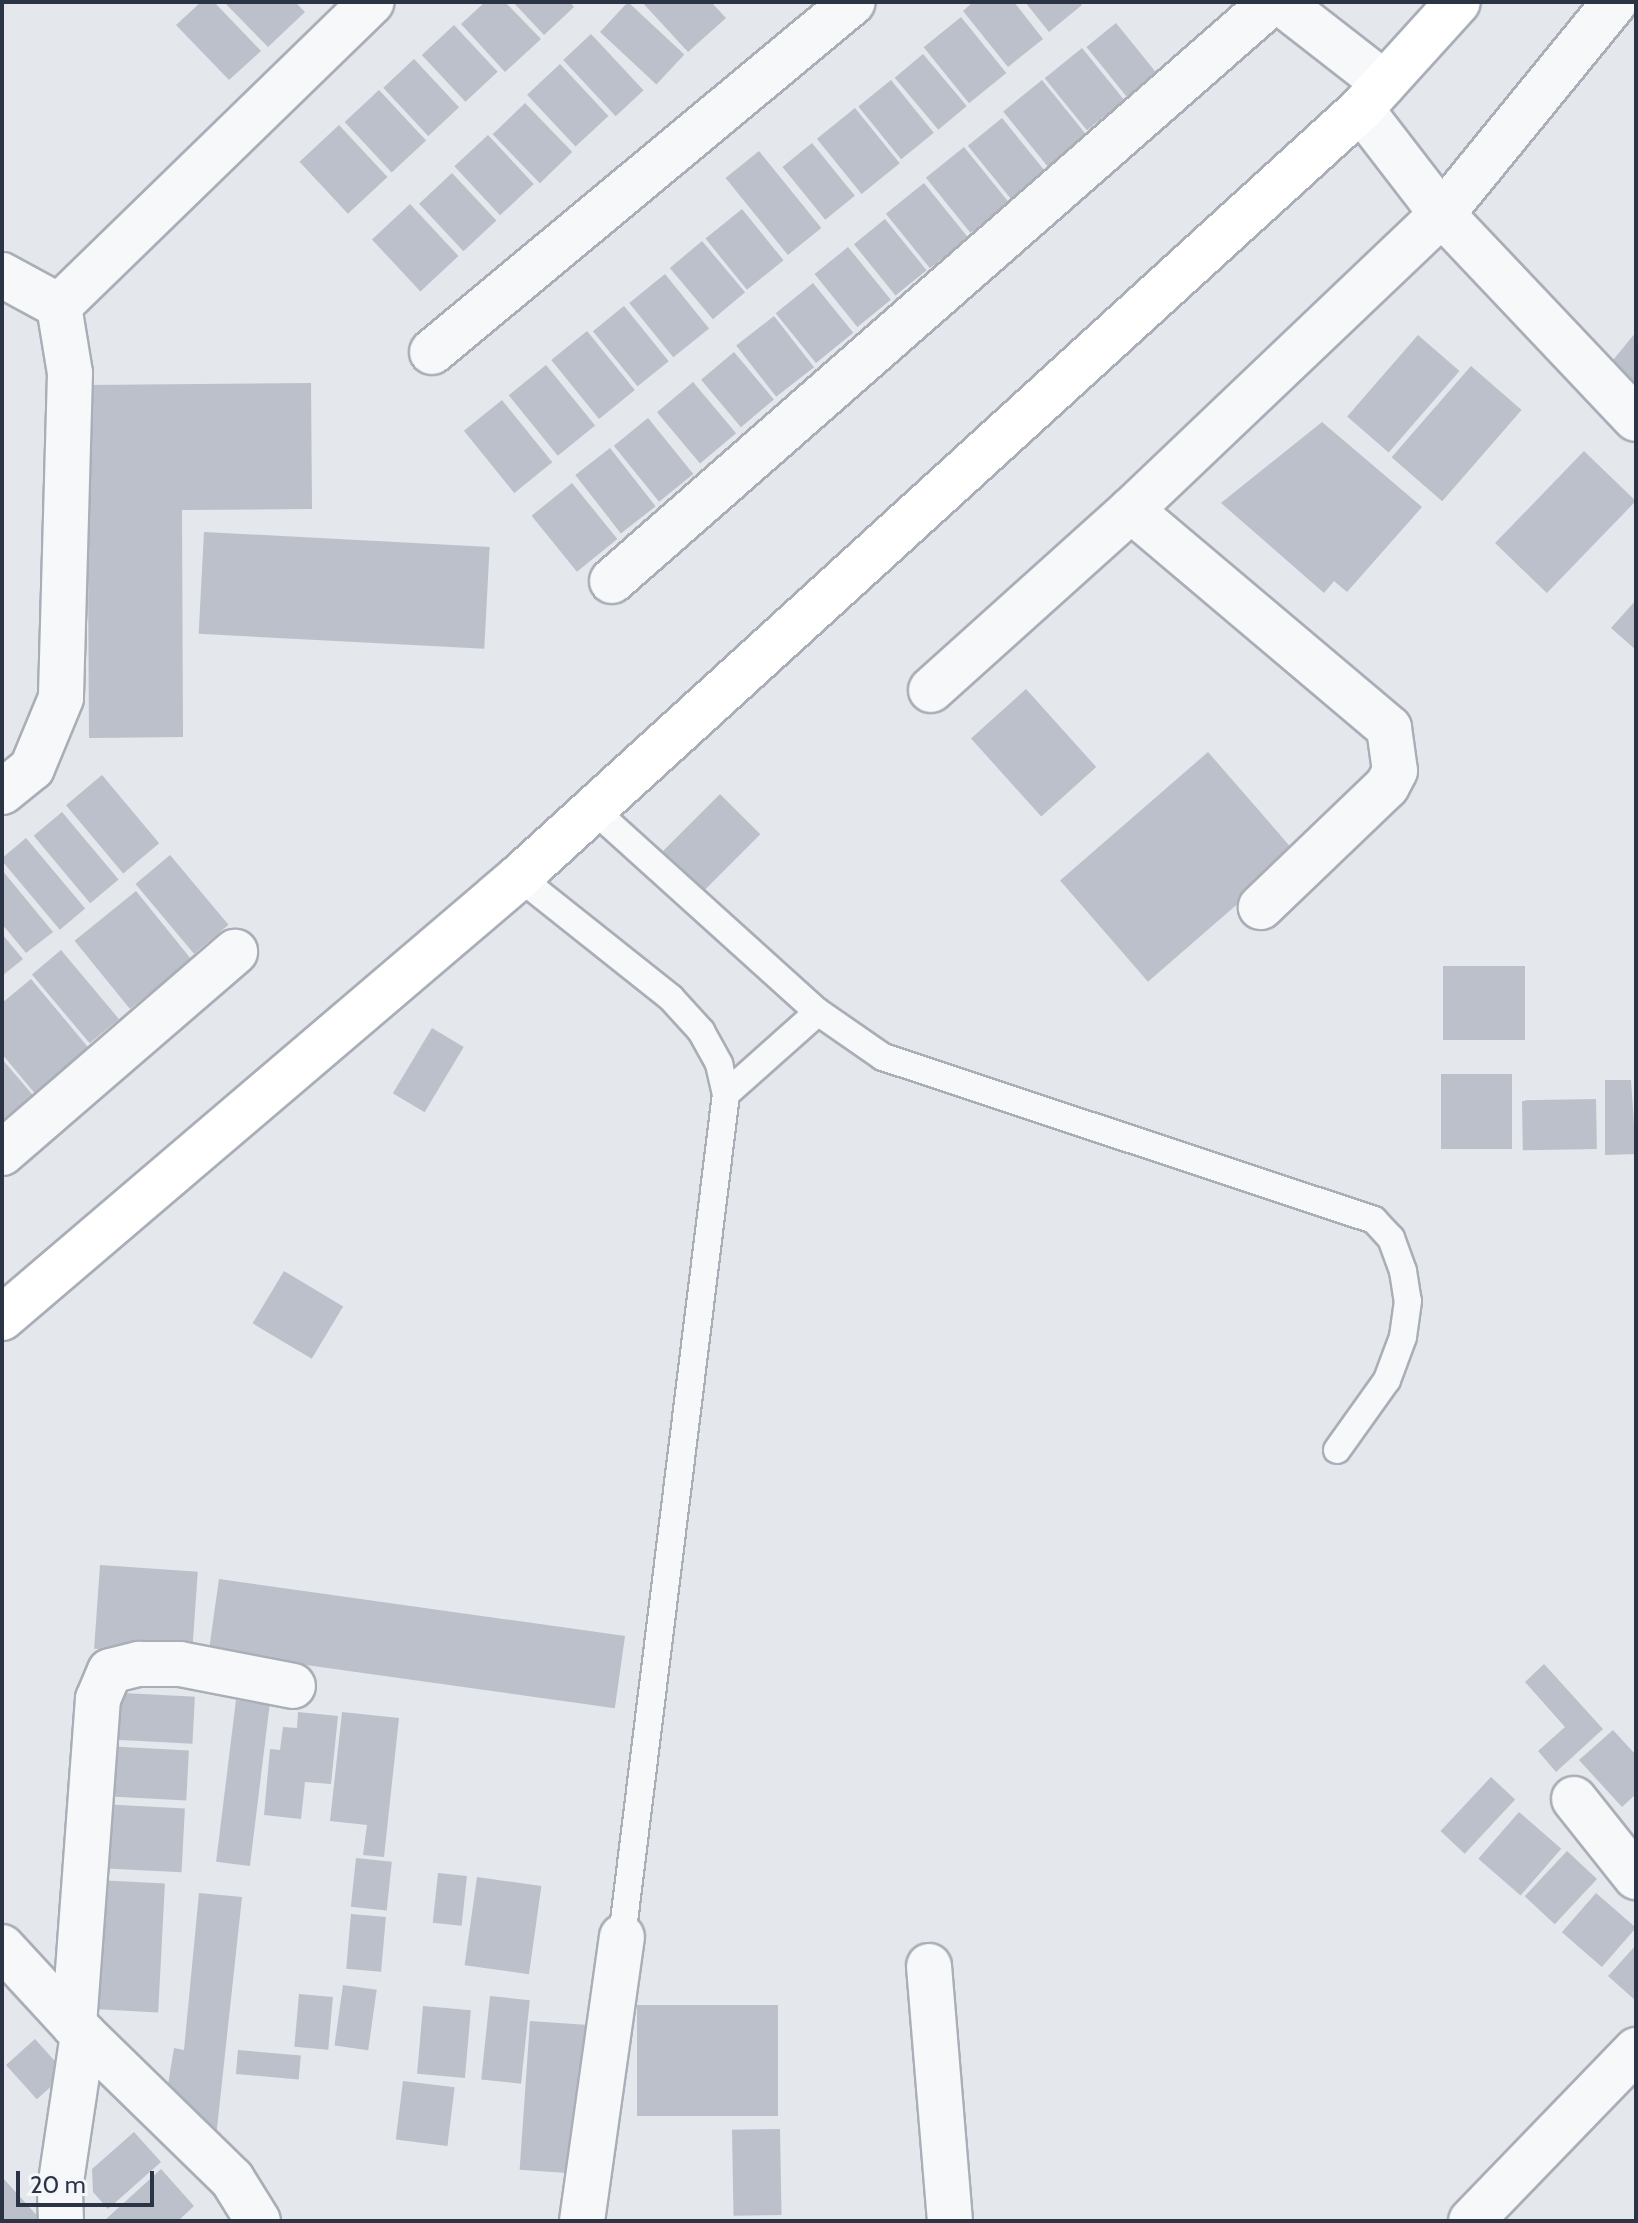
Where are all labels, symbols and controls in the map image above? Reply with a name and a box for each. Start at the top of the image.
scale bar [20,2155,158,2205]
text: 20 m [30,2170,86,2199]

